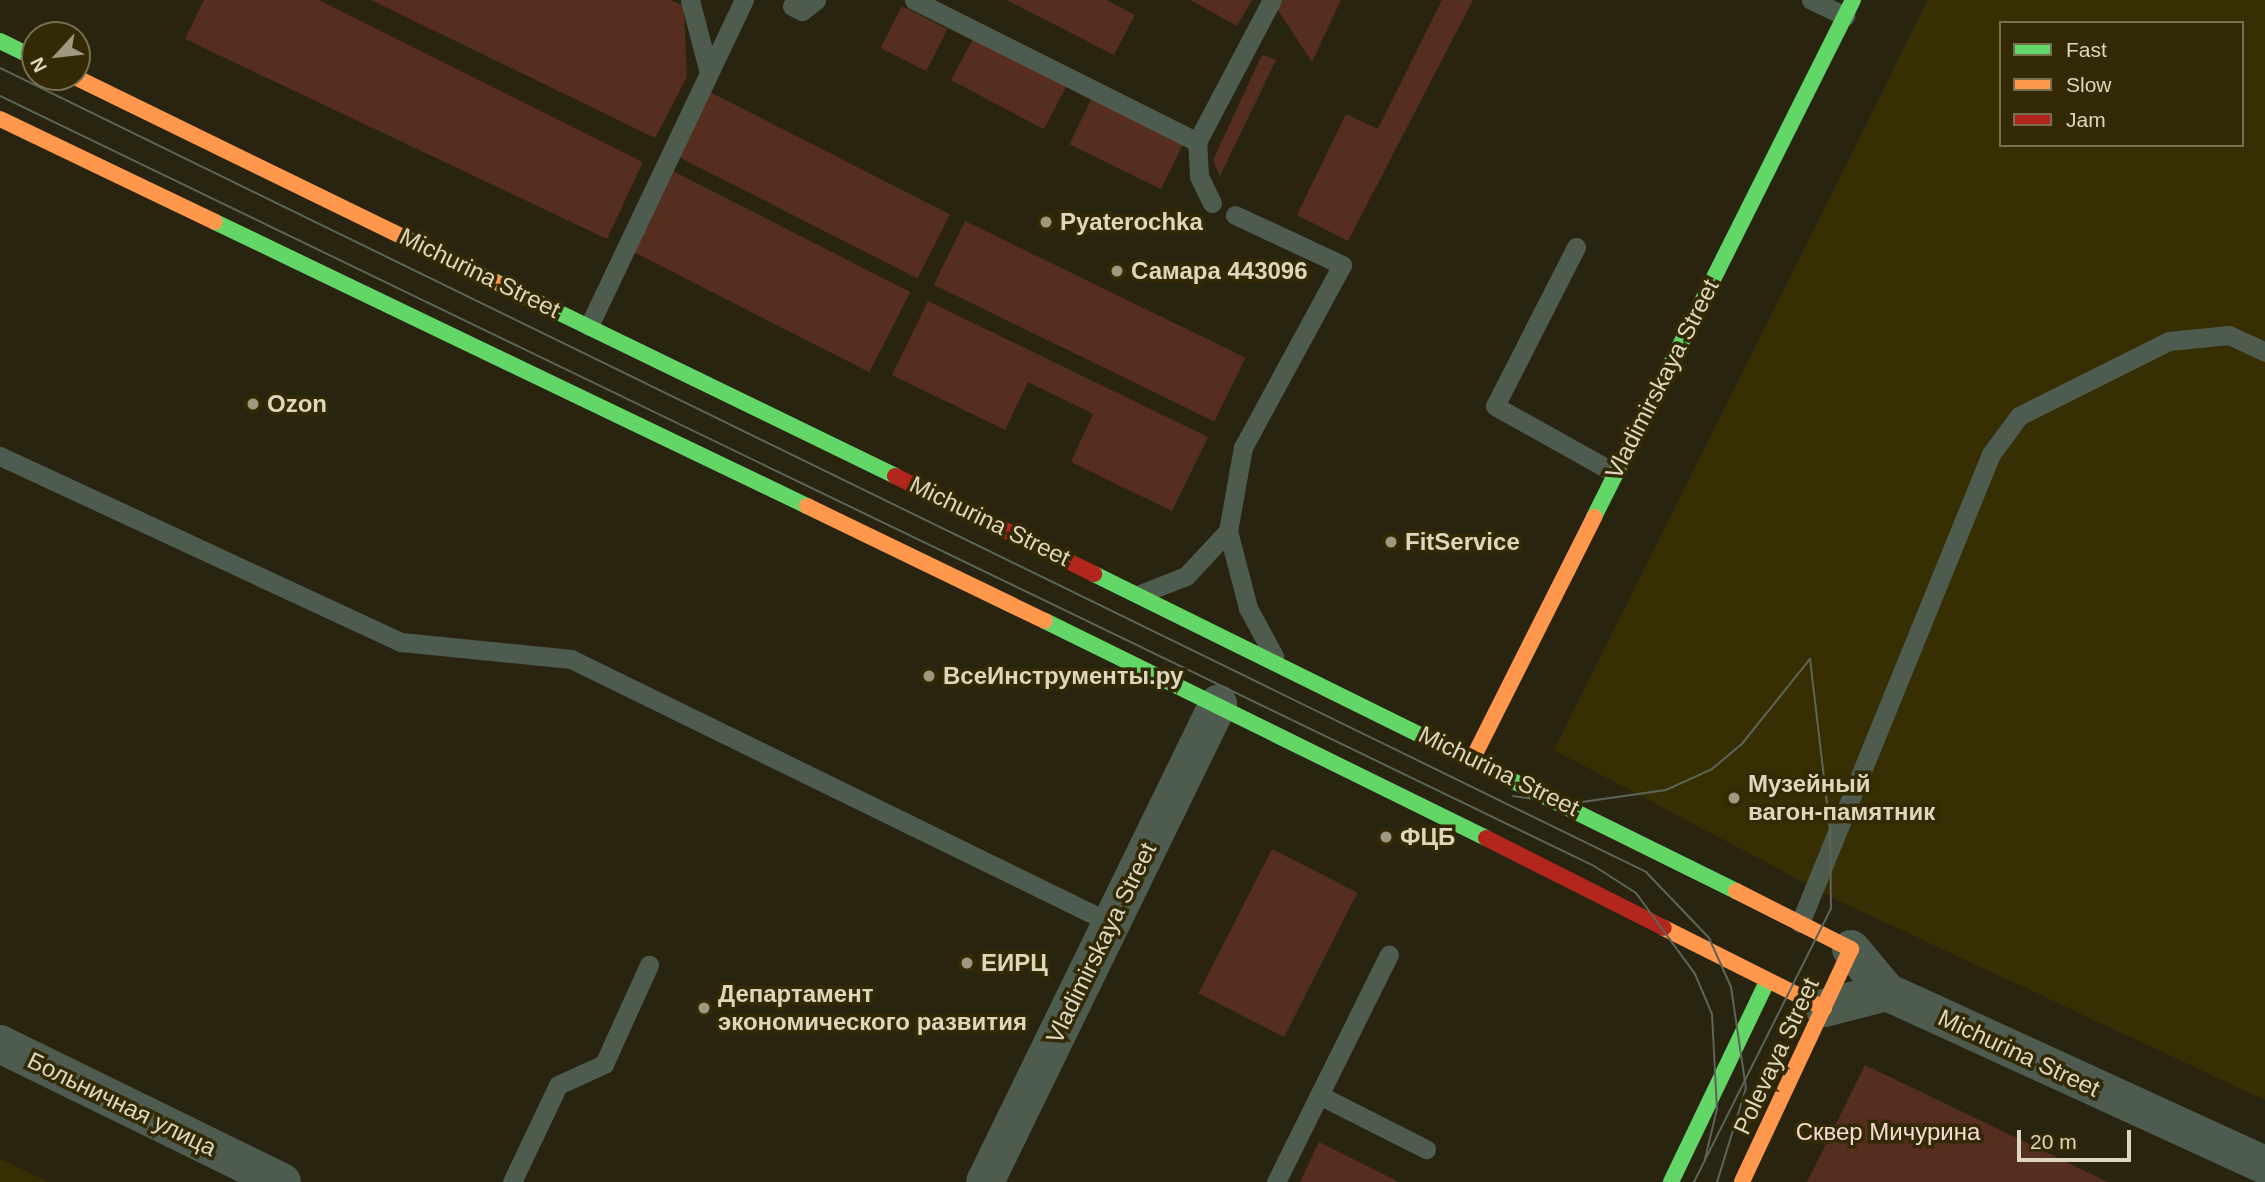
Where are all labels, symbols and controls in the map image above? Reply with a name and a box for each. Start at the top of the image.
north arrow [21,21,91,91]
legend [1999,21,2244,147]
text: Fast [2066,38,2107,61]
text: N [26,54,51,76]
text: Slow [2066,73,2112,96]
text: Jam [2066,108,2106,131]
place label: Pyaterochka [1060,208,1203,236]
marker: Pyaterochka [1038,214,1054,230]
street label: Michurina Street [395,222,565,324]
place label: Самара 443096 [1131,257,1308,285]
marker: Самара 443096 [1109,263,1125,279]
street label: Vladimirskaya Street [1599,274,1725,484]
place label: Ozon [267,390,327,418]
marker: Ozon [245,396,261,412]
street label: Michurina Street [905,470,1075,572]
place label: FitService [1405,528,1520,556]
marker: FitService [1383,534,1399,550]
place label: ВсеИнструменты.ру [943,662,1183,690]
marker: ВсеИнструменты.ру [921,668,937,684]
street label: Michurina Street [1414,720,1584,822]
place label: Музейный вагон-памятник [1748,770,1935,826]
marker: Музейный вагон-памятник [1726,790,1742,806]
place label: ФЦБ [1400,823,1455,851]
marker: ФЦБ [1378,829,1394,845]
street label: Vladimirskaya Street [1040,838,1162,1048]
place label: ЕИРЦ [981,949,1048,977]
marker: ЕИРЦ [959,955,975,971]
street label: Polevaya Street [1727,973,1825,1139]
place label: Департамент экономического развития [718,980,1027,1036]
marker: Департамент экономического развития [696,1000,712,1016]
street label: Michurina Street [1934,1003,2104,1103]
street label: Больничная улица [23,1046,221,1162]
scale bar [2020,1116,2134,1160]
park label: Сквер Мичурина [1796,1118,1980,1146]
text: 20 m [2030,1130,2077,1153]

